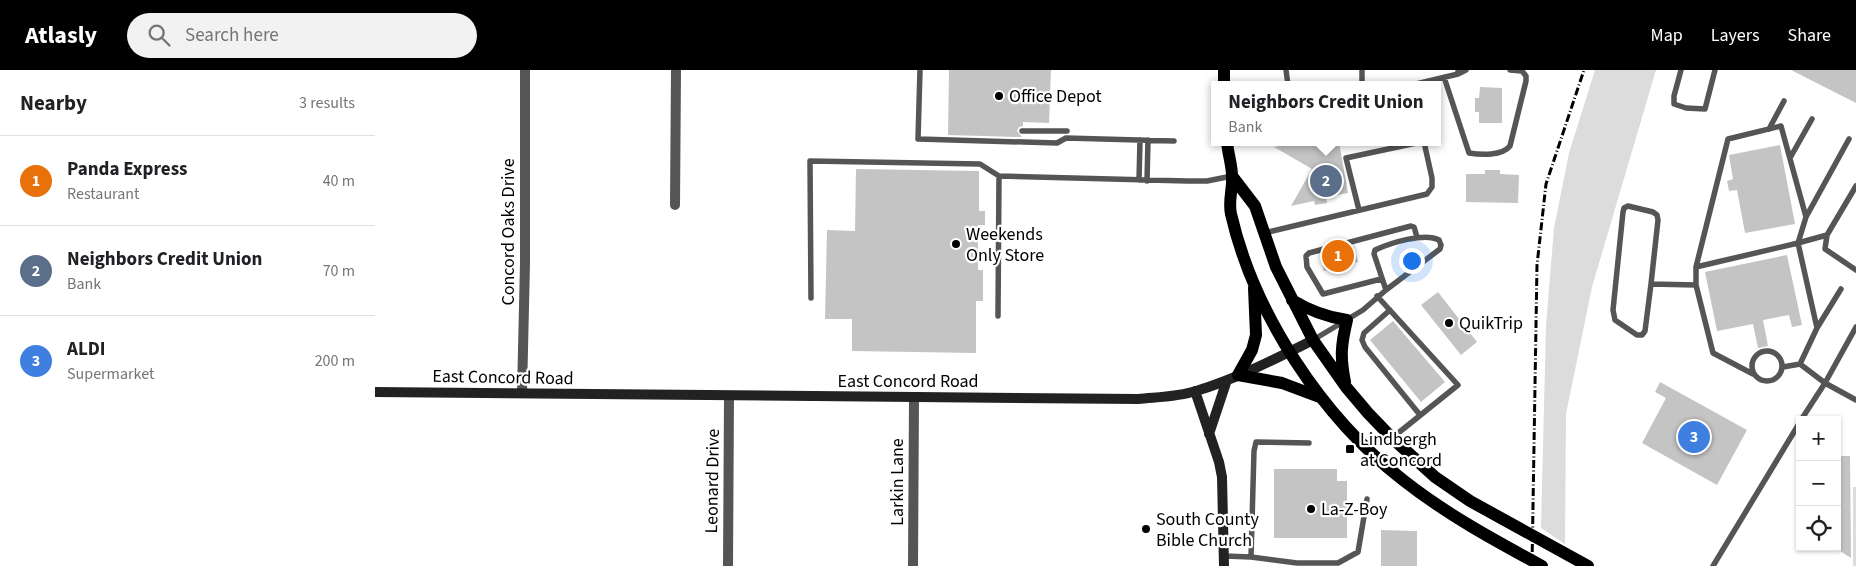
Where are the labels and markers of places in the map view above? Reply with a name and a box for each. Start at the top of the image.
place label: Office Depot [1009,84,1102,109]
marker: Office Depot [993,90,1005,102]
pin: 2 [1310,162,1342,200]
place label: Weekends Only Store [966,222,1044,268]
pin: 1 [1322,237,1354,275]
marker: Weekends Only Store [950,238,962,250]
place label: QuikTrip [1459,311,1523,336]
marker: QuikTrip [1443,317,1455,329]
pin: 3 [1678,418,1710,456]
place label: Lindbergh at Concord [1360,427,1442,473]
marker: Lindbergh at Concord [1344,443,1356,455]
place label: La-Z-Boy [1321,497,1388,522]
marker: La-Z-Boy [1305,503,1317,515]
place label: South County Bible Church [1156,507,1259,553]
marker: South County Bible Church [1140,523,1152,535]

